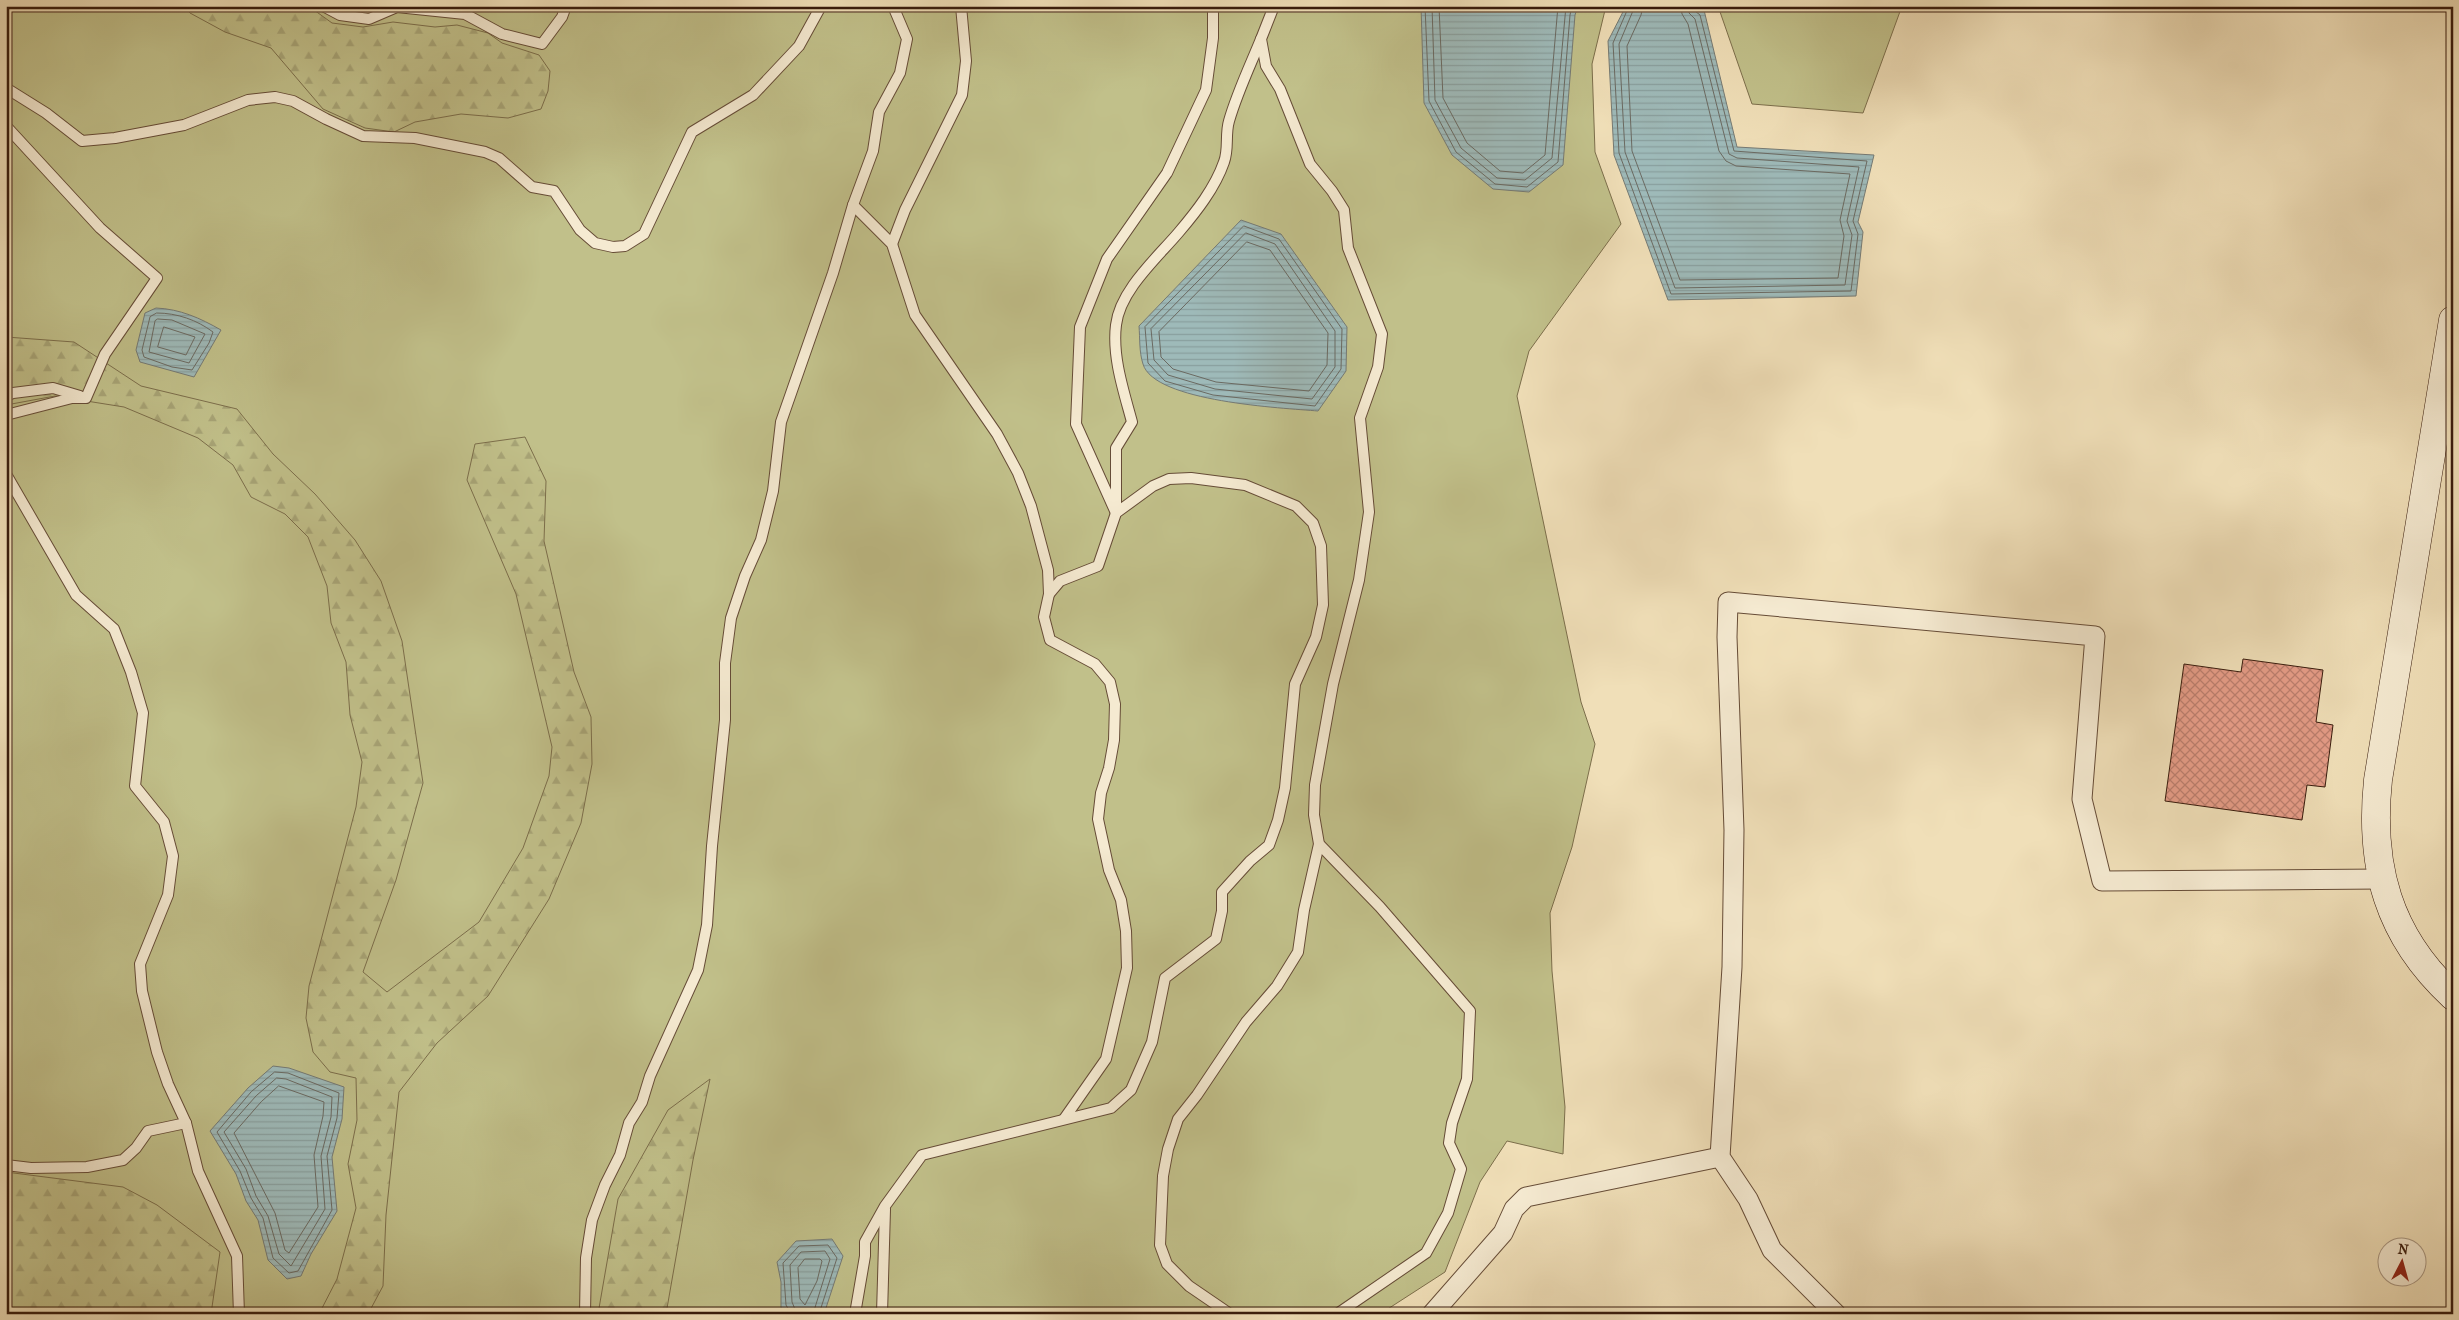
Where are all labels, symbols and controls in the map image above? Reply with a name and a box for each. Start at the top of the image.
north arrow [2376,1238,2426,1288]
text: N [2397,1241,2410,1259]

